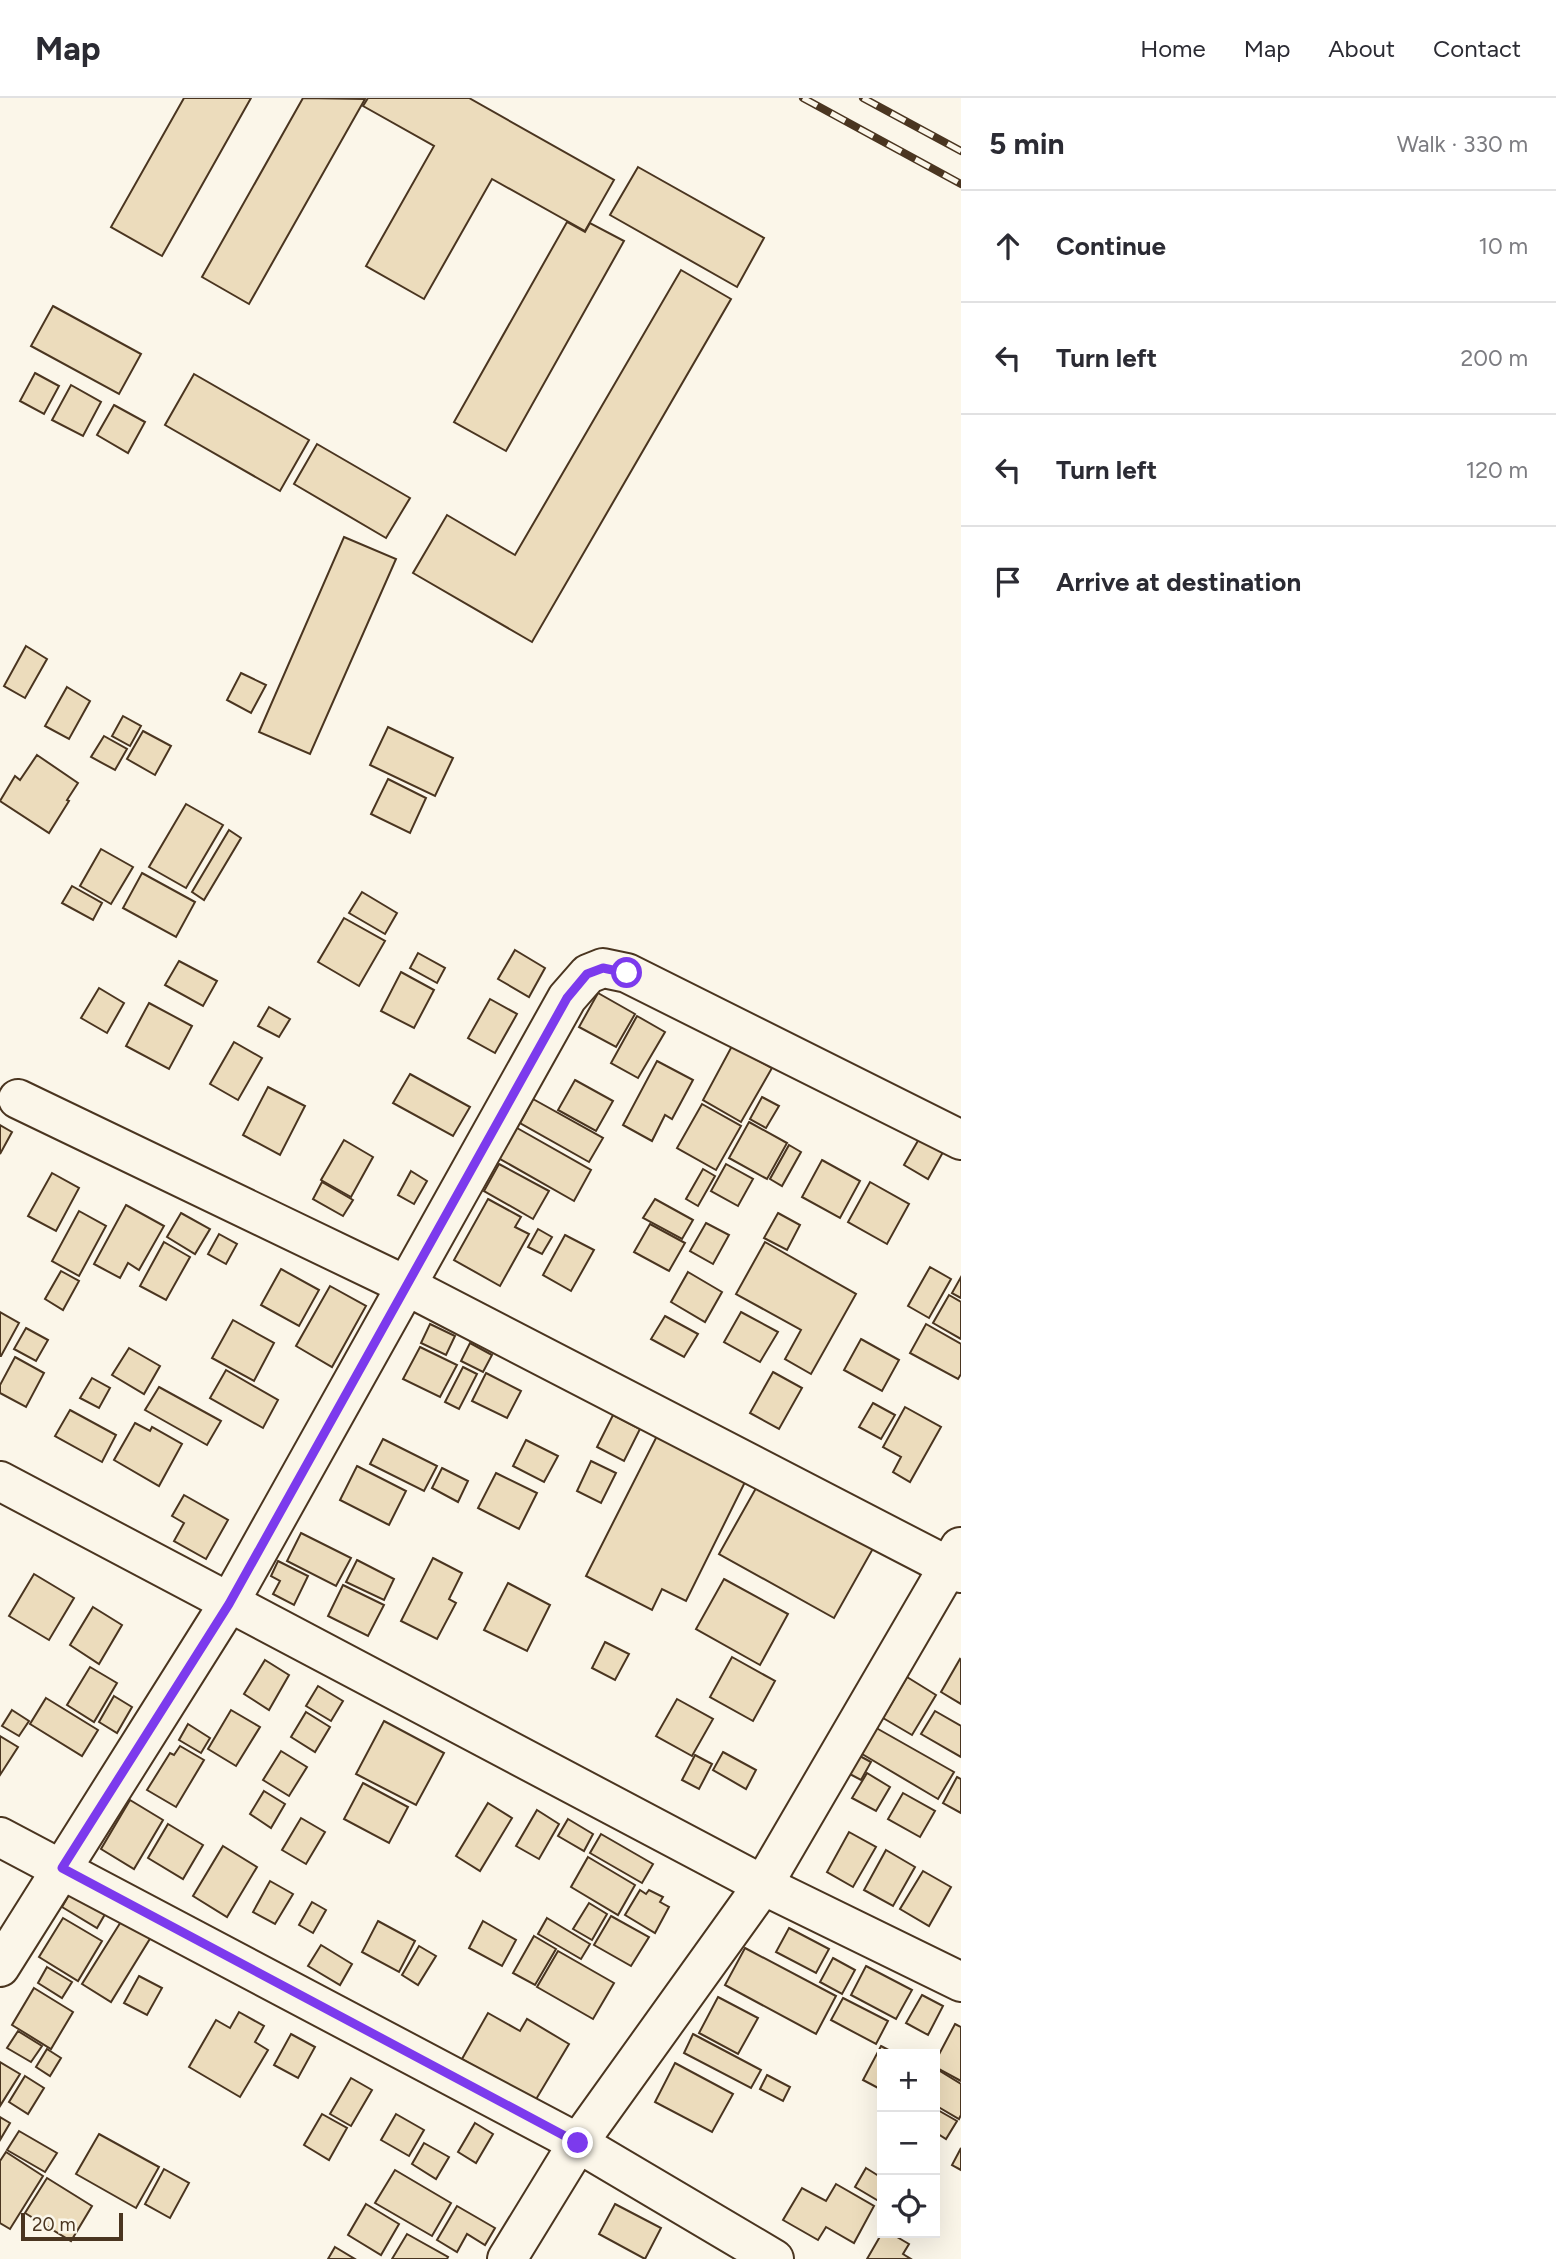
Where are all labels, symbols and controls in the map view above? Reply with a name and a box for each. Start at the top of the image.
text: Map [35,29,101,68]
text: Home [1140,34,1206,63]
text: Map [1244,34,1290,63]
text: About [1328,34,1395,63]
text: Contact [1433,34,1521,63]
text: 5 min [989,125,1065,162]
text: Walk · 330 m [1397,130,1528,158]
icon: ahead [989,227,1027,265]
text: Continue [1056,230,1166,262]
text: 10 m [1479,232,1528,260]
icon: left [989,339,1027,377]
text: Turn left [1056,342,1157,374]
text: 200 m [1460,344,1528,372]
icon: left [989,451,1027,489]
text: Turn left [1056,454,1157,486]
text: 120 m [1466,456,1528,484]
icon: arrive [989,563,1027,601]
text: Arrive at destination [1056,566,1301,598]
route start [611,957,642,988]
map controls [877,2049,940,2238]
button: + [877,2049,940,2112]
button: − [877,2112,940,2175]
route end [562,2127,593,2158]
button: locate [877,2175,940,2238]
scale bar [21,2210,122,2242]
text: 20 m [32,2213,76,2236]

